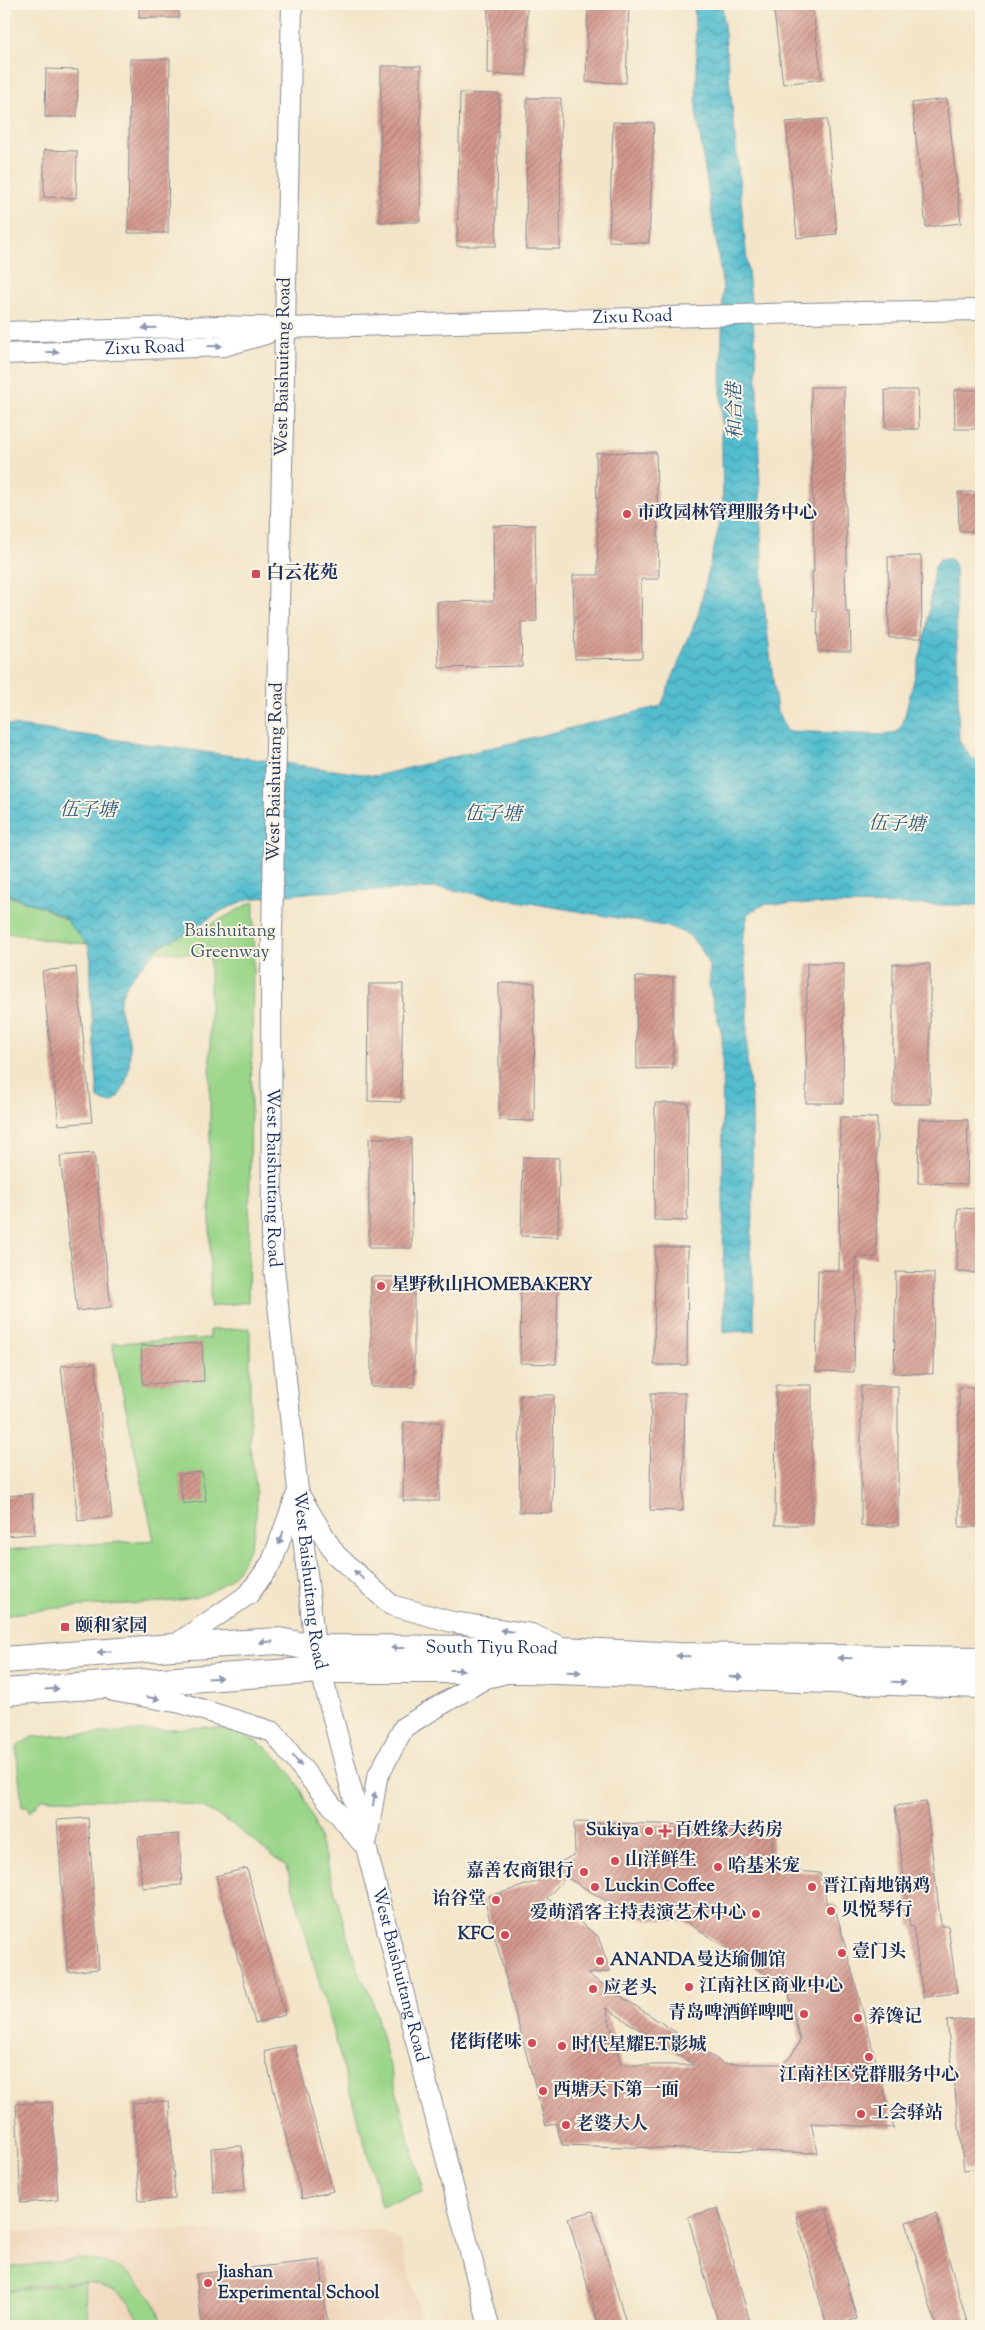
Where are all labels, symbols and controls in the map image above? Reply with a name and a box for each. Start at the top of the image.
street label: West Baishuitang Road [269,277,299,457]
street label: Zixu Road [593,304,673,332]
one-way arrow [140,324,156,332]
street label: Zixu Road [105,334,185,363]
one-way arrow [207,342,223,350]
one-way arrow [45,348,61,356]
water label: 和合港 [722,379,750,440]
place label: 市政园林管理服务中心 [637,501,817,527]
marker: 市政园林管理服务中心 [621,508,633,520]
place label: 白云花苑 [266,561,338,587]
marker: 白云花苑 [250,568,262,580]
street label: West Baishuitang Road [261,682,291,862]
water label: 伍子塘 [59,797,120,825]
water label: 伍子塘 [464,801,525,829]
water label: 伍子塘 [868,811,929,840]
park label: Baishuitang Greenway [184,919,276,966]
street label: West Baishuitang Road [258,1088,287,1269]
place label: 星野秋山HOMEBAKERY [391,1273,593,1299]
marker: 星野秋山HOMEBAKERY [375,1280,387,1292]
street label: West Baishuitang Road [285,1490,333,1673]
one-way arrow [277,1530,284,1545]
one-way arrow [353,1569,365,1581]
place label: 颐和家园 [75,1614,147,1640]
marker: 颐和家园 [59,1621,71,1633]
one-way arrow [498,1626,514,1634]
street label: South Tiyu Road [426,1635,558,1663]
one-way arrow [258,1639,274,1647]
one-way arrow [390,1644,406,1652]
one-way arrow [96,1649,112,1657]
one-way arrow [674,1652,690,1660]
one-way arrow [837,1654,853,1662]
one-way arrow [449,1666,465,1674]
one-way arrow [566,1668,582,1676]
one-way arrow [207,1673,223,1681]
one-way arrow [729,1673,745,1681]
one-way arrow [891,1678,907,1686]
one-way arrow [45,1684,61,1692]
one-way arrow [145,1694,160,1702]
one-way arrow [291,1754,302,1767]
one-way arrow [370,1791,378,1807]
place label: Sukiya [586,1818,640,1844]
place label: 百姓缘大药房 [675,1818,783,1844]
marker: Sukiya [643,1825,655,1837]
marker: 百姓缘大药房 [659,1825,671,1837]
place label: 山洋鲜生 [625,1848,697,1874]
place label: 哈基米宠 [728,1854,800,1880]
marker: 山洋鲜生 [609,1855,621,1867]
place label: 嘉善农商银行 [466,1859,574,1885]
marker: 哈基米宠 [712,1861,724,1873]
marker: 嘉善农商银行 [578,1866,590,1878]
place label: Luckin Coffee [605,1874,715,1900]
place label: 晋江南地锅鸡 [822,1874,930,1900]
marker: Luckin Coffee [589,1881,601,1893]
marker: 晋江南地锅鸡 [806,1881,818,1893]
street label: West Baishuitang Road [364,1885,434,2065]
place label: 诒谷堂 [432,1887,486,1913]
marker: 诒谷堂 [490,1894,502,1906]
place label: 贝悦琴行 [841,1898,913,1924]
place label: 爱萌滔客主持表演艺术中心 [530,1901,746,1927]
marker: 贝悦琴行 [825,1905,837,1917]
marker: 爱萌滔客主持表演艺术中心 [750,1908,762,1920]
place label: KFC [457,1922,495,1948]
marker: KFC [499,1929,511,1941]
place label: 壹门头 [852,1940,906,1966]
marker: 壹门头 [836,1947,848,1959]
place label: ANANDA曼达瑜伽馆 [610,1948,786,1974]
marker: ANANDA曼达瑜伽馆 [594,1955,606,1967]
place label: 江南社区商业中心 [699,1974,843,2000]
place label: 应老头 [603,1976,657,2002]
marker: 江南社区商业中心 [683,1981,695,1993]
marker: 应老头 [587,1983,599,1995]
place label: 青岛啤酒鲜啤吧 [668,2001,794,2027]
place label: 养馋记 [868,2005,922,2031]
marker: 青岛啤酒鲜啤吧 [798,2008,810,2020]
marker: 养馋记 [852,2012,864,2024]
place label: 佬街佬味 [450,2030,522,2056]
place label: 时代星耀E.T影城 [572,2033,706,2059]
marker: 佬街佬味 [526,2037,538,2049]
marker: 时代星耀E.T影城 [556,2040,568,2052]
marker: 江南社区党群服务中心 [863,2051,875,2063]
place label: 江南社区党群服务中心 [779,2063,959,2089]
place label: 西塘天下第一面 [553,2078,679,2104]
marker: 西塘天下第一面 [537,2085,549,2097]
place label: 工会驿站 [871,2101,943,2127]
marker: 工会驿站 [855,2108,867,2120]
place label: 老婆大人 [576,2112,648,2138]
marker: 老婆大人 [560,2119,572,2131]
place label: Jiashan Experimental School [216,2260,380,2307]
marker: Jiashan Experimental School [202,2277,214,2289]

